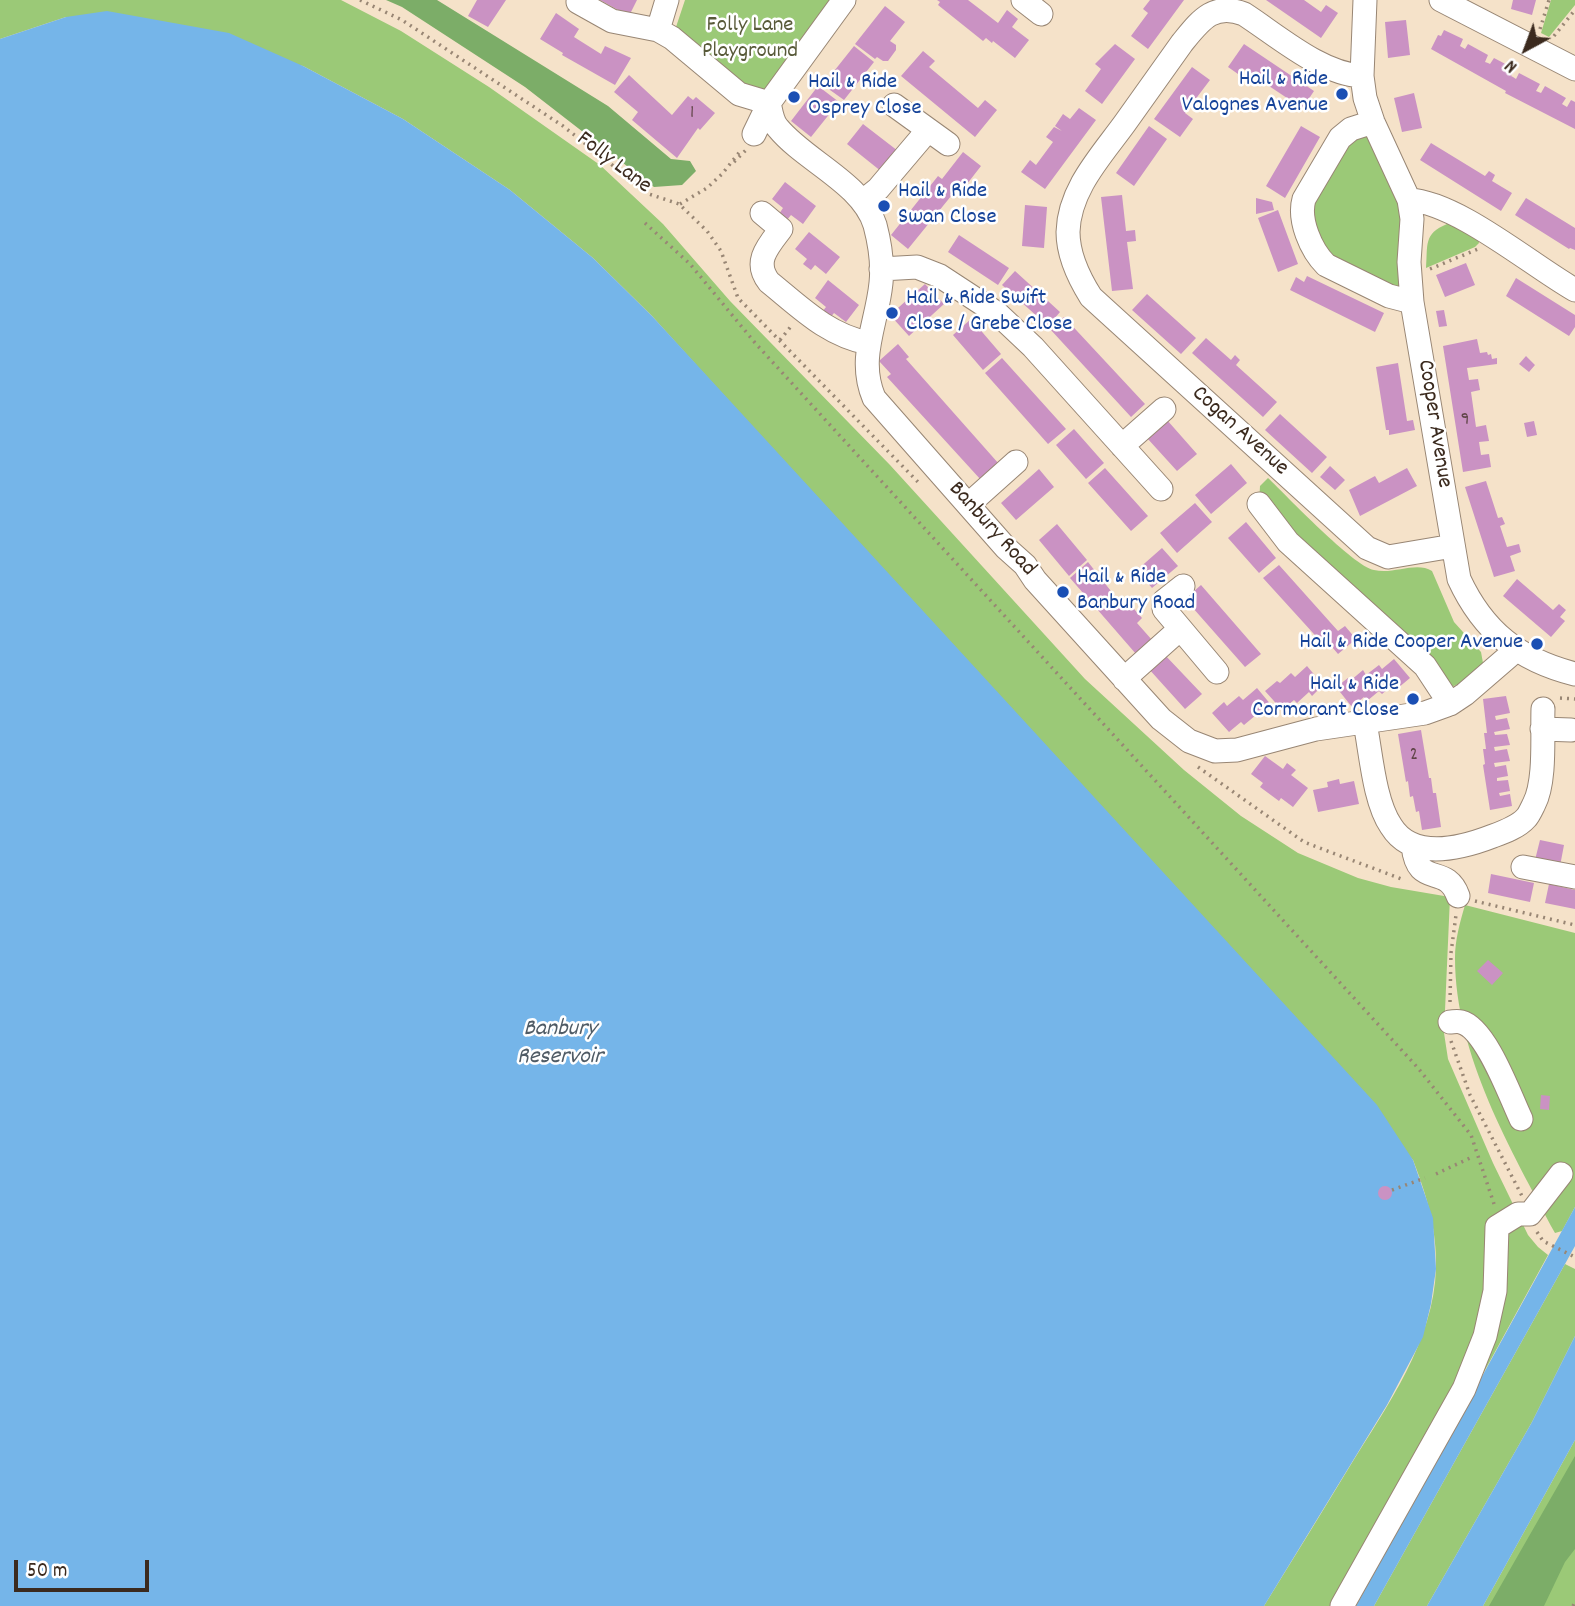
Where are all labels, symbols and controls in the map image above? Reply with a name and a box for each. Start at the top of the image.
park label: Folly Lane Playground [702,13,798,67]
north arrow [1491,14,1561,84]
text: N [1500,52,1524,79]
place label: Hail & Ride Valognes Avenue [1182,67,1328,121]
place label: Hail & Ride Osprey Close [808,70,922,124]
marker: Hail & Ride Valognes Avenue [1334,86,1350,102]
marker: Hail & Ride Osprey Close [786,89,802,105]
house number: 1 [690,103,694,125]
street label: Folly Lane [570,127,656,201]
place label: Hail & Ride Swan Close [898,179,997,233]
marker: Hail & Ride Swan Close [876,198,892,214]
place label: Hail & Ride Swift Close / Grebe Close [906,286,1072,340]
marker: Hail & Ride Swift Close / Grebe Close [884,305,900,321]
street label: Cooper Avenue [1409,358,1457,490]
street label: Cogan Avenue [1185,381,1293,483]
house number: 9 [1461,410,1469,432]
street label: Banbury Road [941,477,1041,583]
place label: Hail & Ride Banbury Road [1077,565,1195,619]
marker: Hail & Ride Banbury Road [1055,584,1071,600]
place label: Hail & Ride Cooper Avenue [1299,630,1523,658]
marker: Hail & Ride Cooper Avenue [1529,636,1545,652]
place label: Hail & Ride Cormorant Close [1252,672,1399,726]
marker: Hail & Ride Cormorant Close [1405,691,1421,707]
house number: 2 [1410,745,1418,767]
water label: Banbury Reservoir [517,1017,603,1073]
scale bar [18,1546,152,1590]
text: 50 m [27,1557,67,1587]

